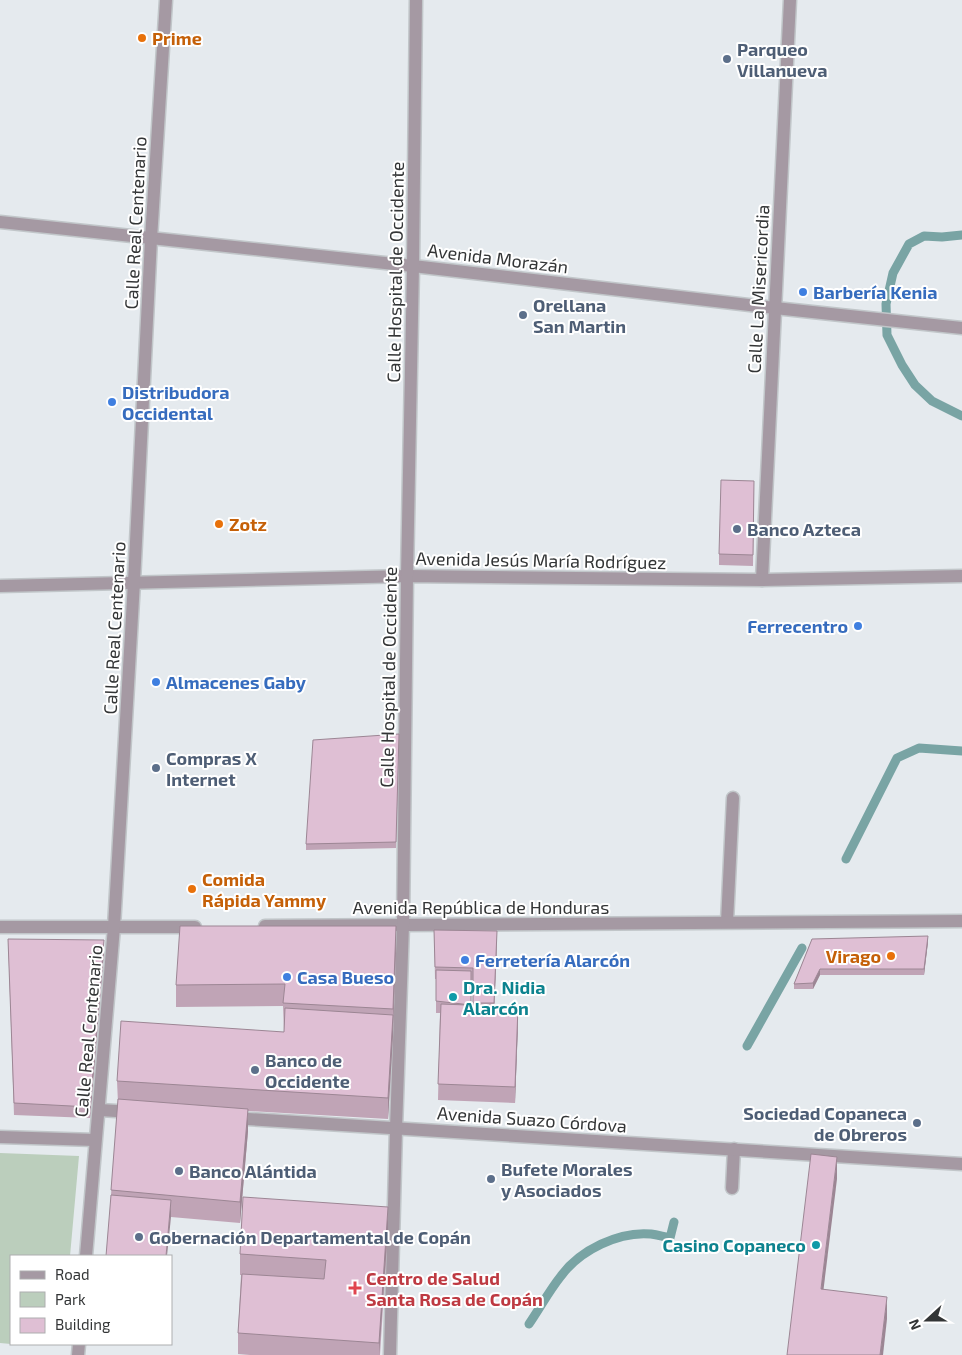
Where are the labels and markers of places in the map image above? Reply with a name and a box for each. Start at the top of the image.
place label: Prime [152,27,202,49]
marker: Prime [136,32,148,44]
place label: Parqueo Villanueva [737,38,827,81]
marker: Parqueo Villanueva [721,53,733,65]
place label: Barbería Kenia [813,281,937,303]
marker: Barbería Kenia [797,286,809,298]
place label: Orellana San Martin [533,294,626,337]
marker: Orellana San Martin [517,309,529,321]
place label: Distribudora Occidental [122,381,229,424]
marker: Distribudora Occidental [106,396,118,408]
place label: Zotz [229,513,267,535]
marker: Zotz [213,518,225,530]
place label: Banco Azteca [747,518,861,540]
marker: Banco Azteca [731,523,743,535]
place label: Ferrecentro [747,615,848,637]
marker: Ferrecentro [852,620,864,632]
place label: Almacenes Gaby [166,671,307,693]
marker: Almacenes Gaby [150,676,162,688]
place label: Compras X Internet [166,747,257,790]
marker: Compras X Internet [150,762,162,774]
place label: Comida Rápida Yammy [202,868,327,911]
marker: Comida Rápida Yammy [186,883,198,895]
place label: Virago [826,945,881,967]
place label: Ferretería Alarcón [475,949,630,971]
marker: Virago [885,950,897,962]
marker: Ferretería Alarcón [459,954,471,966]
place label: Casa Bueso [297,966,394,988]
marker: Casa Bueso [281,971,293,983]
place label: Dra. Nidia Alarcón [463,976,545,1019]
marker: Dra. Nidia Alarcón [447,991,459,1003]
place label: Banco de Occidente [265,1049,350,1092]
marker: Banco de Occidente [249,1064,261,1076]
place label: Sociedad Copaneca de Obreros [743,1102,907,1145]
marker: Sociedad Copaneca de Obreros [911,1117,923,1129]
place label: Bufete Morales y Asociados [501,1158,633,1201]
place label: Banco Alántida [189,1160,317,1182]
marker: Banco Alántida [173,1165,185,1177]
marker: Bufete Morales y Asociados [485,1173,497,1185]
place label: Gobernación Departamental de Copán [149,1226,471,1248]
marker: Gobernación Departamental de Copán [133,1231,145,1243]
place label: Casino Copaneco [662,1234,806,1256]
marker: Casino Copaneco [810,1239,822,1251]
place label: Centro de Salud Santa Rosa de Copán [366,1267,543,1310]
marker: Centro de Salud Santa Rosa de Copán [348,1281,362,1295]

